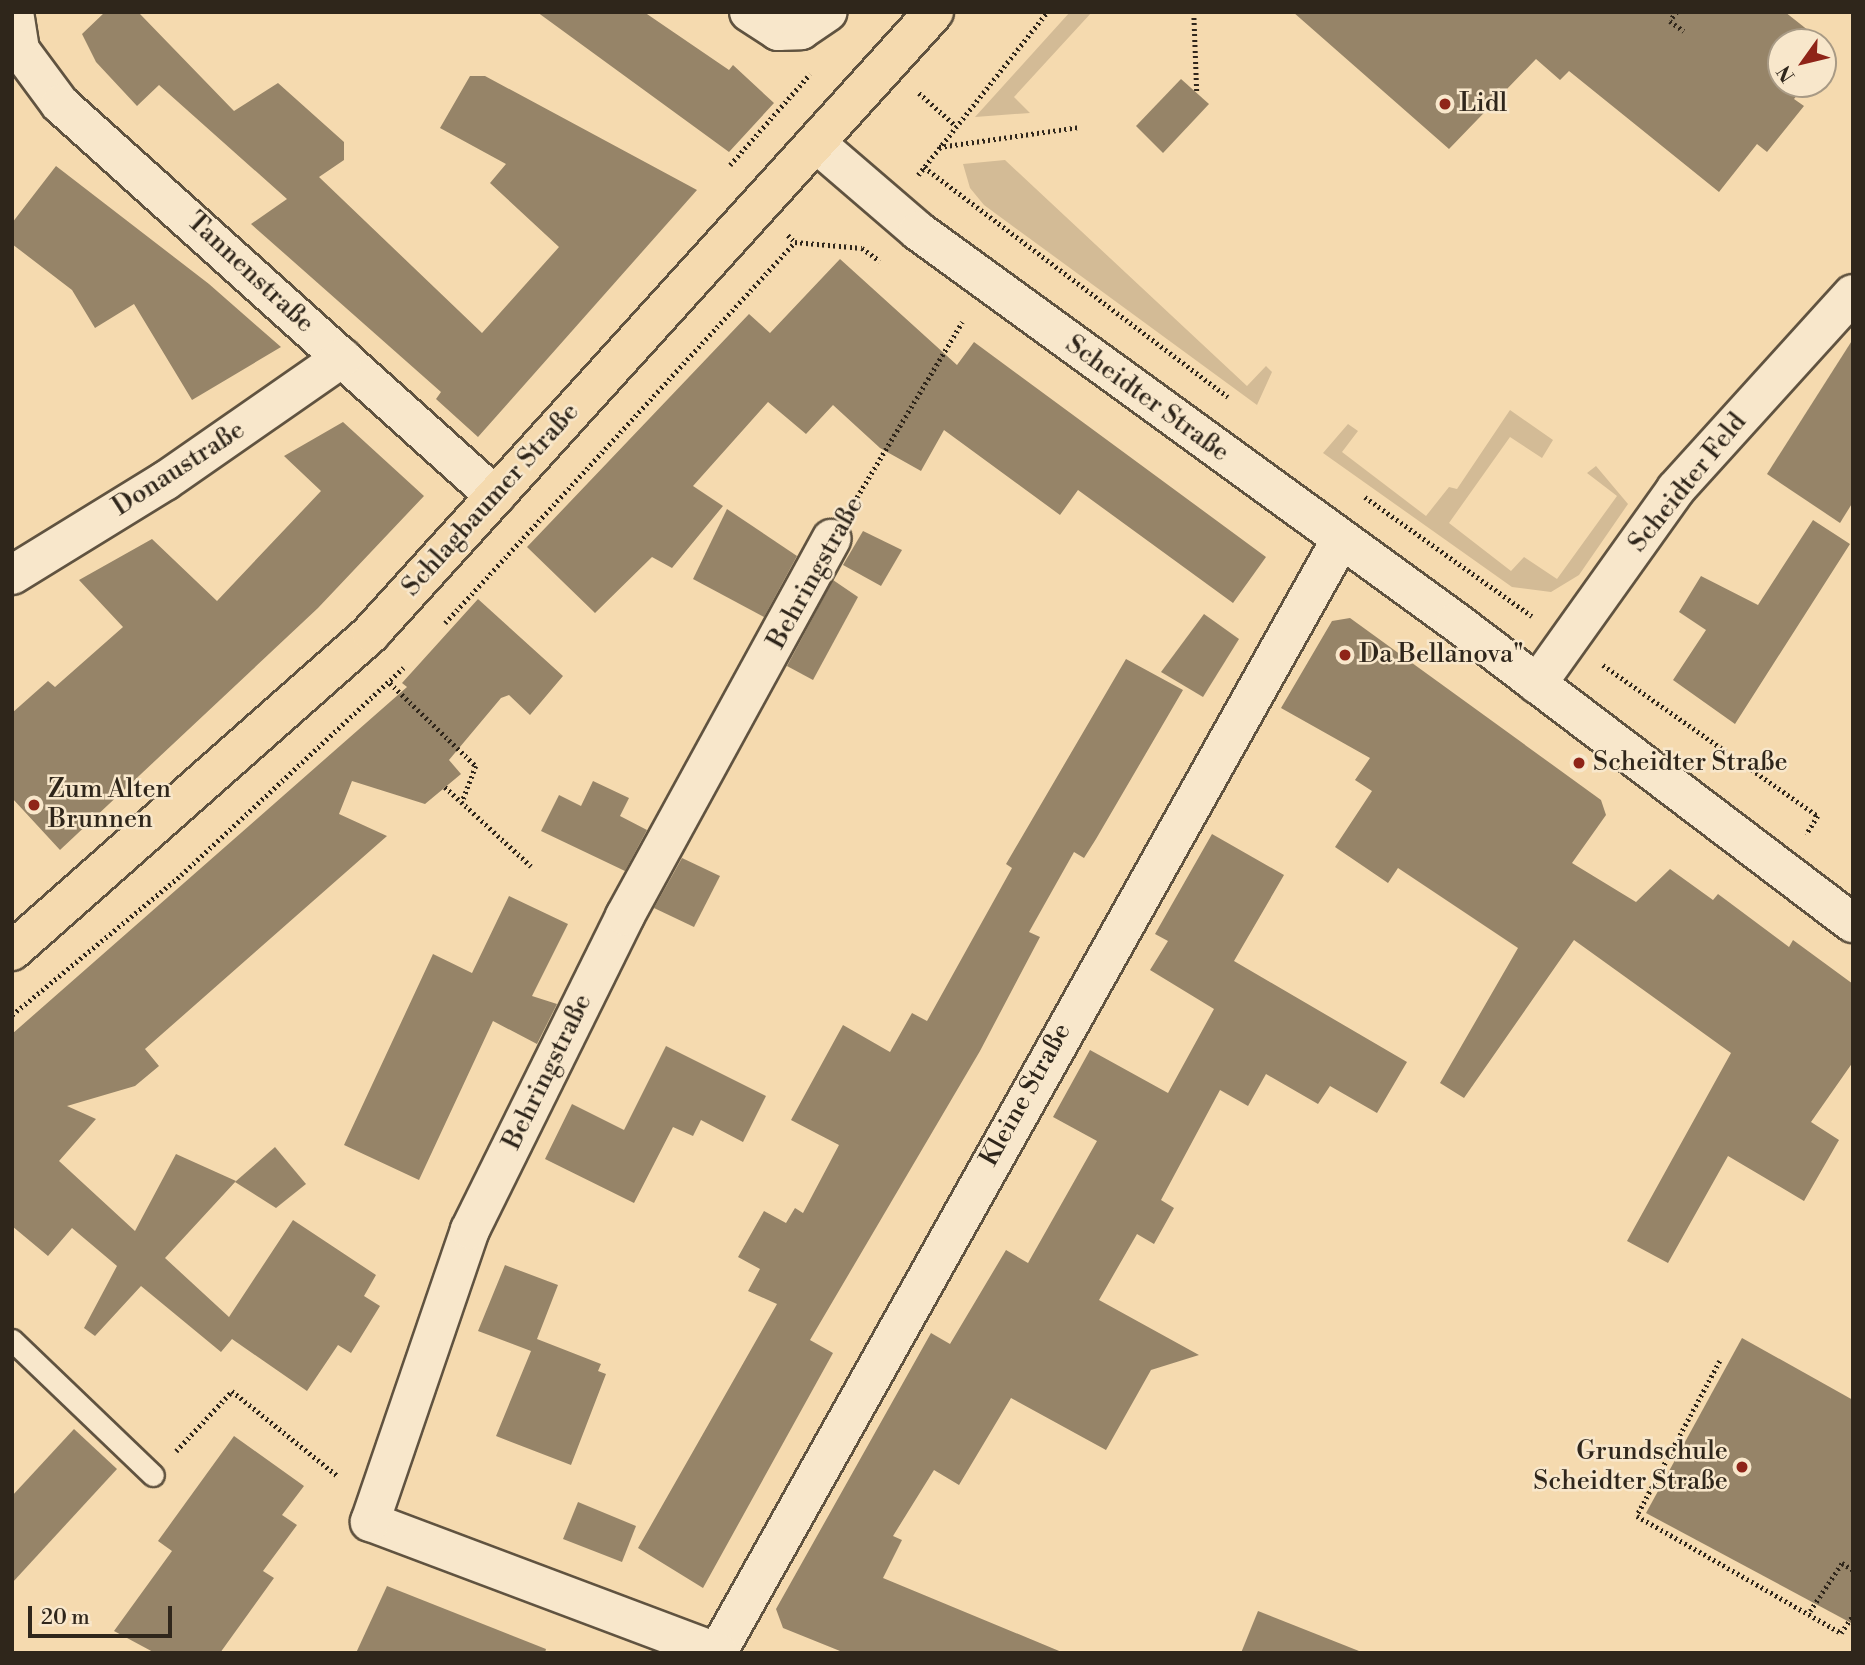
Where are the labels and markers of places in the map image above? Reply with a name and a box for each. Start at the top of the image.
place label: Lidl [1459,88,1507,120]
marker: Lidl [1437,96,1453,112]
place label: Da Bellanova" [1359,639,1524,671]
marker: Da Bellanova" [1337,647,1353,663]
place label: Scheidter Straße [1593,747,1788,779]
marker: Scheidter Straße [1571,755,1587,771]
place label: Zum Alten Brunnen [48,774,171,836]
marker: Zum Alten Brunnen [26,797,42,813]
place label: Grundschule Scheidter Straße [1533,1436,1728,1498]
marker: Grundschule Scheidter Straße [1734,1459,1750,1475]

